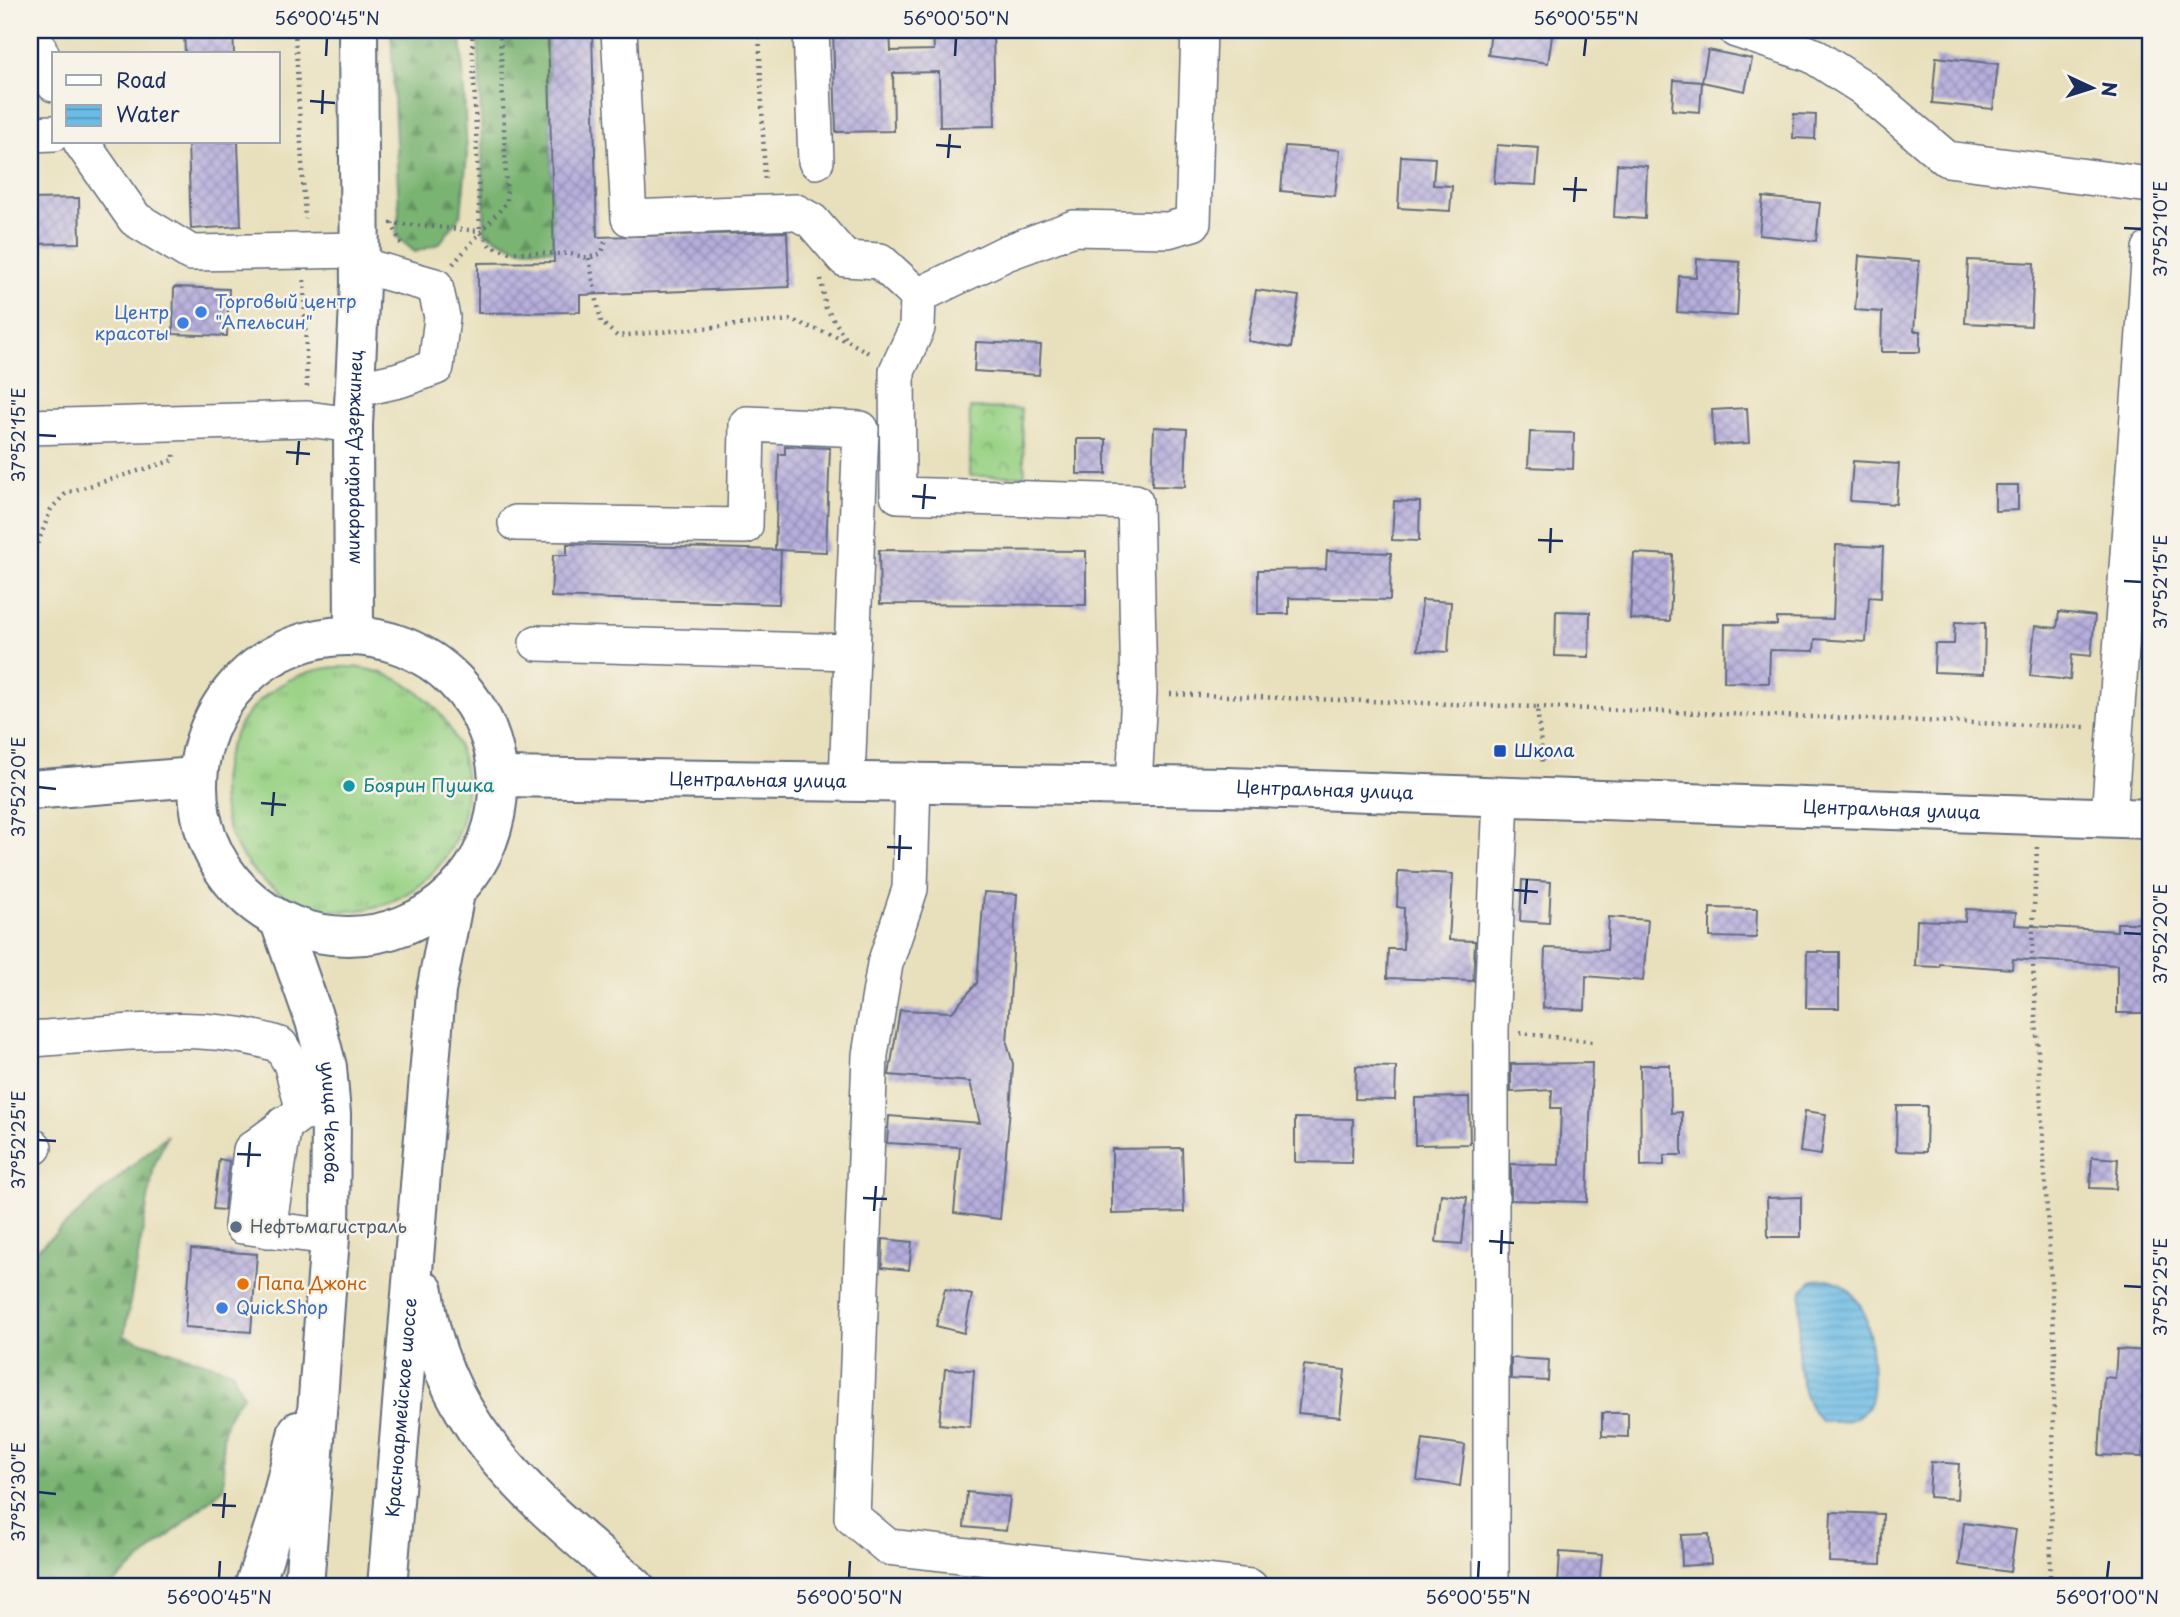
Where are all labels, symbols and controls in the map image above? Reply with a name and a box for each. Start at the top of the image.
text: 56°00'45"N [274,4,380,31]
text: 56°00'50"N [902,4,1010,31]
text: 56°00'55"N [1533,4,1639,31]
legend [52,52,280,144]
north arrow [2058,52,2128,122]
text: Road [116,63,167,95]
text: N [2095,81,2124,98]
text: Water [116,97,180,129]
text: 37°52'10"E [2146,181,2173,277]
place label: Торговый центр "Апельсин" [215,287,356,335]
place label: Центр красоты [94,298,169,346]
marker: Торговый центр "Апельсин" [193,304,209,320]
marker: Центр красоты [175,315,191,331]
street label: микрорайон Дзержинец [338,349,369,564]
text: 37°52'15"E [4,388,31,483]
text: 37°52'15"E [2146,535,2173,630]
place label: Школа [1514,736,1575,763]
text: 37°52'20"E [4,737,31,837]
marker: Школа [1492,743,1508,759]
street label: Центральная улица [669,764,848,794]
place label: Боярин Пушка [363,771,495,798]
street label: Центральная улица [1236,772,1415,805]
marker: Боярин Пушка [341,778,357,794]
street label: Центральная улица [1802,792,1981,825]
text: 37°52'20"E [2146,884,2173,984]
street label: улица Чехова [314,1058,346,1185]
text: 37°52'25"E [4,1090,31,1190]
place label: Нефтьмагистраль [250,1212,407,1239]
marker: Нефтьмагистраль [228,1219,244,1235]
text: 37°52'25"E [2146,1237,2173,1337]
place label: Папа Джонс [257,1269,367,1296]
marker: Папа Джонс [235,1276,251,1292]
place label: QuickShop [236,1293,328,1320]
street label: Красноармейское шоссе [378,1297,423,1518]
marker: QuickShop [214,1300,230,1316]
text: 37°52'30"E [4,1442,31,1542]
text: 56°00'45"N [166,1583,272,1610]
text: 56°00'50"N [795,1583,903,1610]
text: 56°00'55"N [1425,1583,1531,1610]
text: 56°01'00"N [2055,1583,2159,1610]

